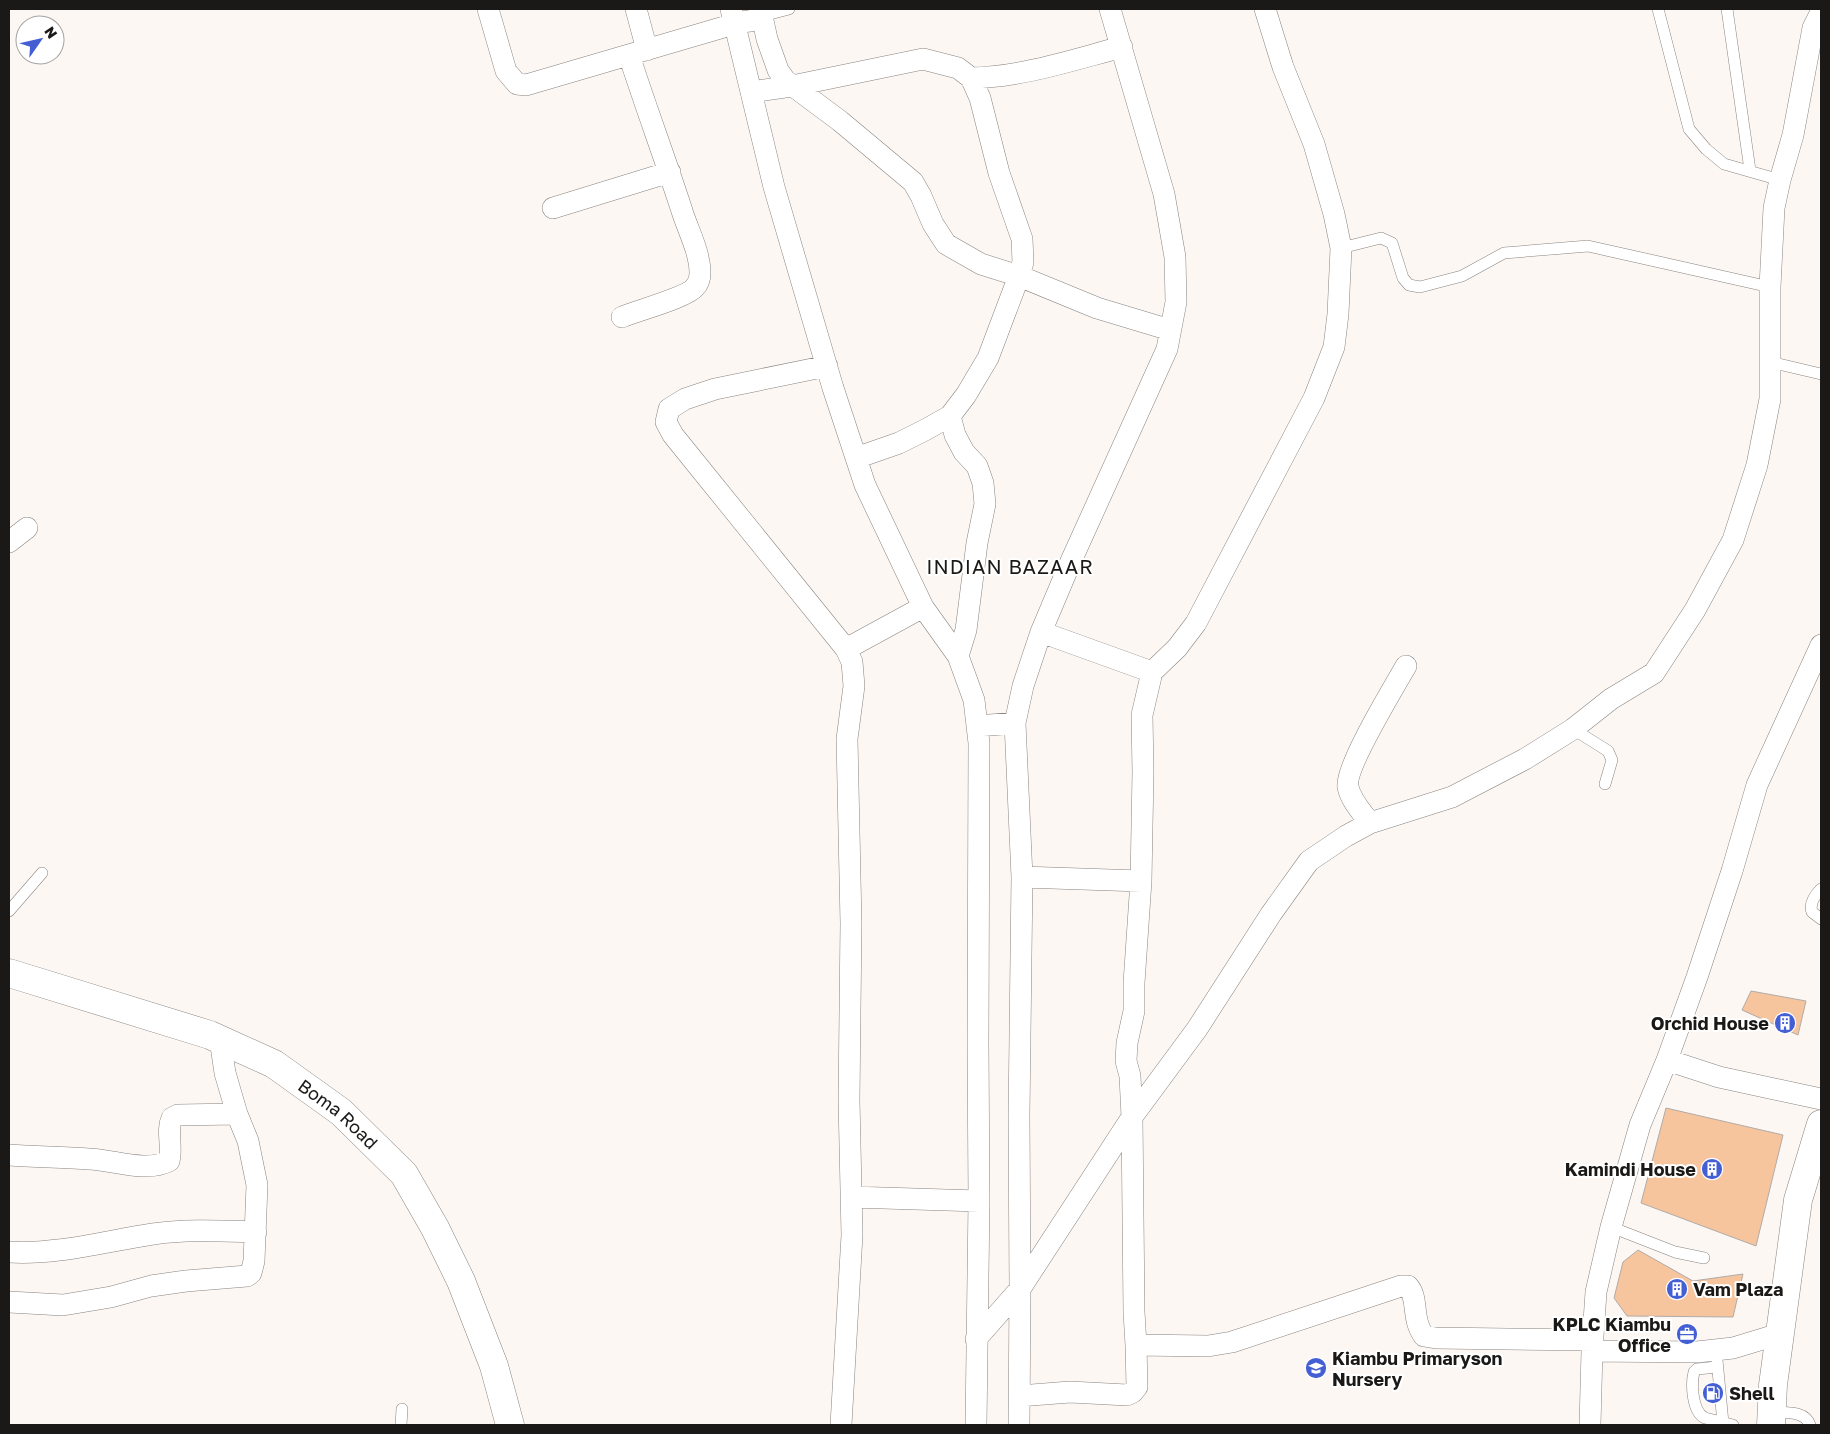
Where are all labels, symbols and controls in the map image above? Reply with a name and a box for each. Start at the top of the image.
north arrow [15,15,65,65]
text: N [41,23,61,42]
district label: INDIAN BAZAAR [926,554,1094,578]
building icon: Orchid House [1773,1011,1797,1035]
place label: Orchid House [1651,1012,1769,1034]
street label: Boma Road [294,1074,383,1153]
building icon: Kamindi House [1700,1157,1724,1181]
place label: Kamindi House [1565,1158,1696,1180]
building icon: Vam Plaza [1665,1277,1689,1301]
place label: Vam Plaza [1693,1278,1783,1300]
place label: KPLC Kiambu Office [1553,1313,1671,1356]
office icon: KPLC Kiambu Office [1675,1322,1699,1346]
place label: Kiambu Primaryson Nursery [1332,1347,1503,1390]
school or university icon: Kiambu Primaryson Nursery [1304,1356,1328,1380]
fuel station icon: Shell [1701,1381,1725,1405]
place label: Shell [1729,1382,1775,1404]

